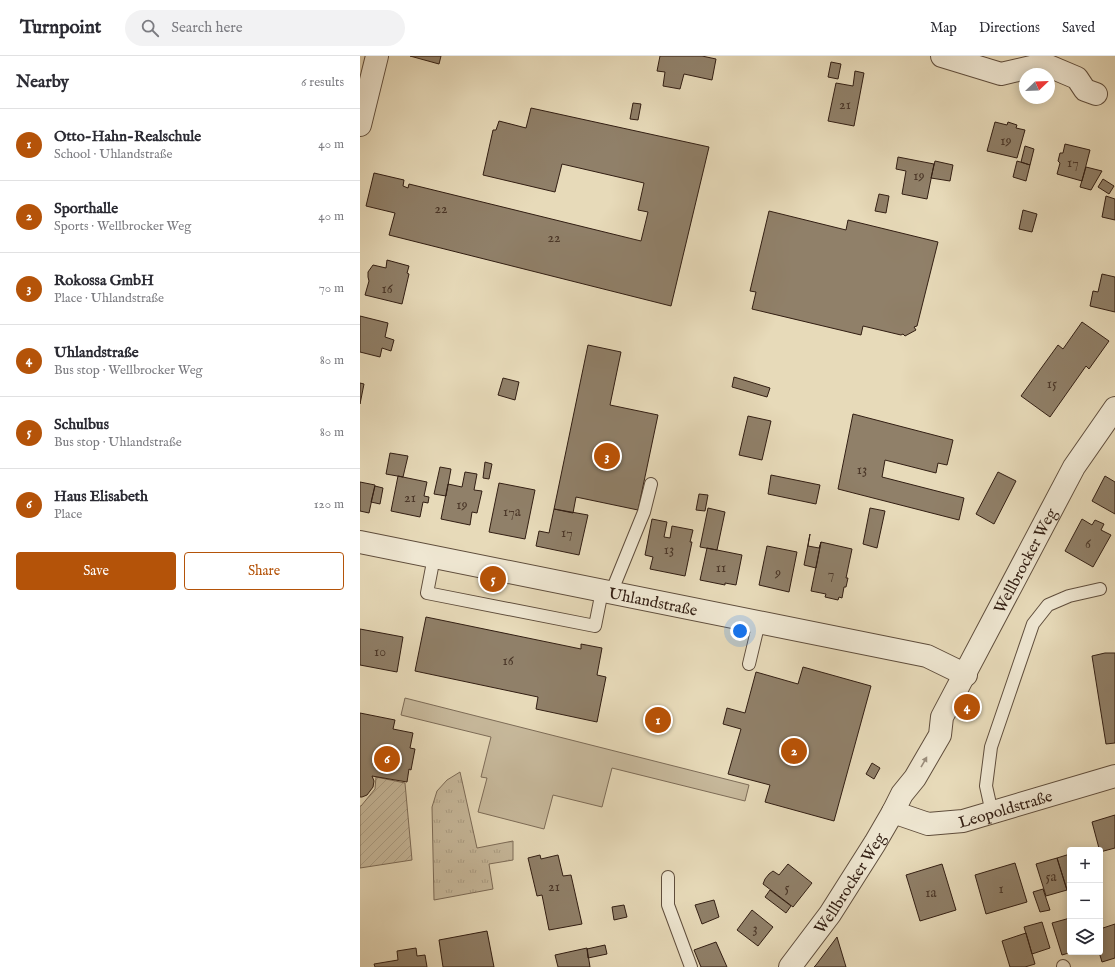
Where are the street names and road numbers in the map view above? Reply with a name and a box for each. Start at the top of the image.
street label: Wellbrocker Weg [990,505,1063,617]
street label: Uhlandstraße [607,584,699,622]
street label: Leopoldstraße [956,787,1055,834]
street label: Wellbrocker Weg [811,830,891,938]

